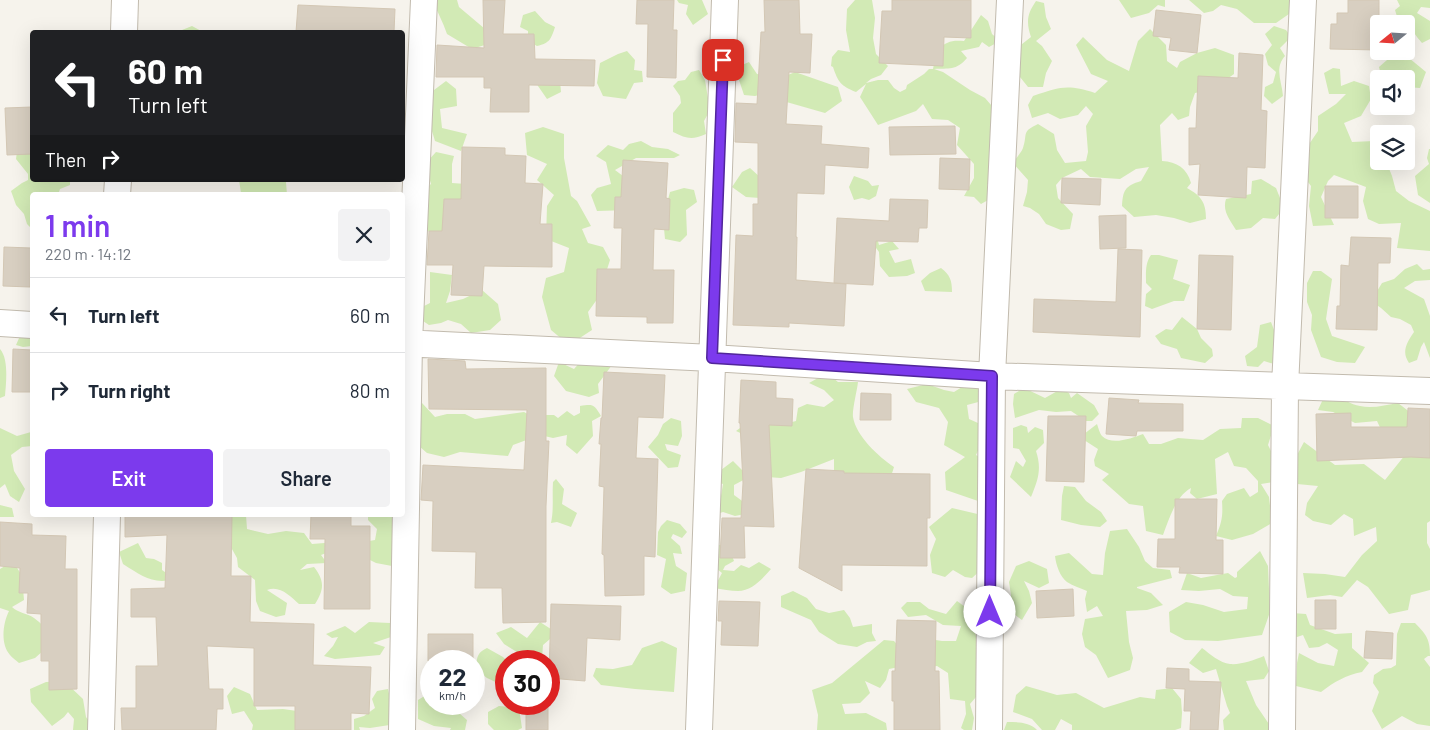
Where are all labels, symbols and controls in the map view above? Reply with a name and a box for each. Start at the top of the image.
north arrow [1370,15,1415,60]
map controls [1370,15,1415,170]
pin [702,39,744,81]
icon: arrive [709,46,737,74]
text: 60 m [128,49,203,91]
icon: left [45,50,110,115]
button: sound [1370,70,1415,115]
text: Turn left [128,91,208,117]
button: layers [1370,125,1415,170]
icon: right [96,145,124,173]
text: Then [45,148,86,171]
text: 1 min [45,207,110,243]
button: close [338,209,390,261]
text: 220 m · 14:12 [45,244,131,263]
icon: left [45,301,73,329]
text: Turn left [88,304,159,327]
text: 60 m [350,304,390,327]
icon: right [45,376,73,404]
text: Turn right [88,379,170,402]
text: 80 m [350,379,390,402]
button: Exit [45,449,213,507]
button: Share [223,449,390,507]
position arrow [963,585,1015,637]
speed limit sign: 30 [495,650,560,715]
text: 22 [438,661,467,691]
text: km/h [439,688,466,702]

